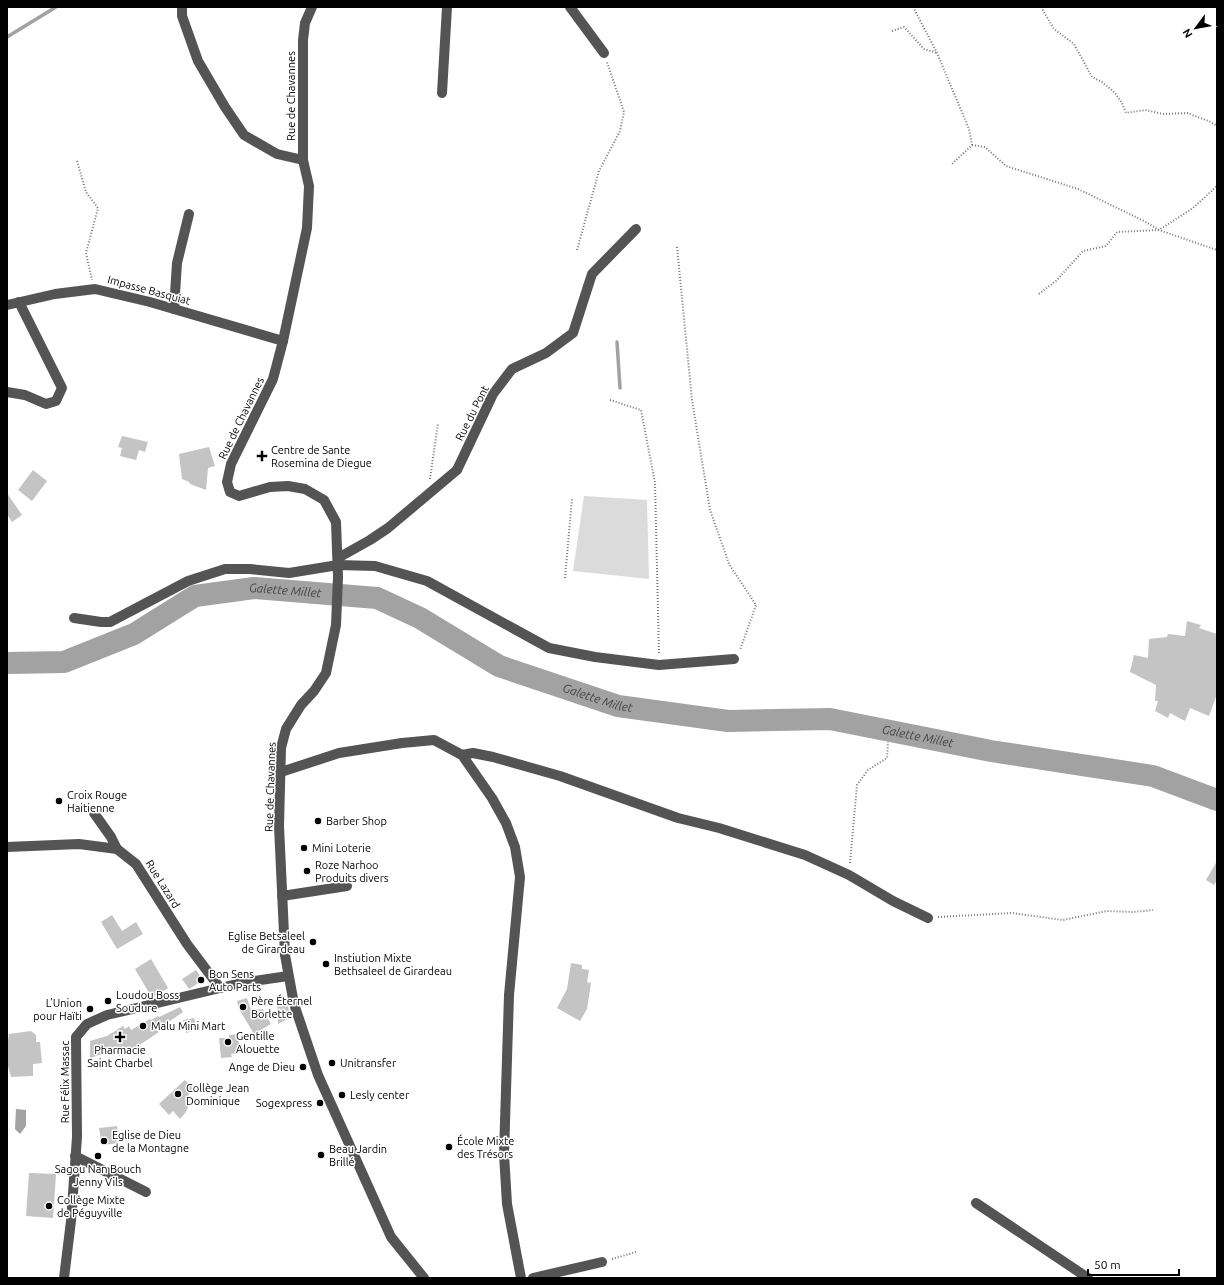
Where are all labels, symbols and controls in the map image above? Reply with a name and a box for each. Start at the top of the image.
north arrow [1176,8,1216,48]
text: N [1180,27,1195,40]
street label: Rue de Chavannes [285,51,297,141]
street label: Impasse Basquiat [106,273,192,307]
street label: Rue de Chavannes [216,375,266,461]
street label: Rue du Pont [453,383,491,443]
place label: Centre de Sante Rosemina de Diegue [271,444,372,469]
marker: Centre de Sante Rosemina de Diegue [256,450,268,462]
water label: Galette Millet [248,581,322,599]
water label: Galette Millet [561,681,634,714]
water label: Galette Millet [881,722,955,749]
street label: Rue de Chavannes [262,742,278,832]
place label: Croix Rouge Haitienne [67,789,127,814]
marker: Croix Rouge Haitienne [54,796,64,806]
place label: Barber Shop [326,815,387,827]
marker: Barber Shop [313,816,323,826]
place label: Mini Loterie [312,842,371,854]
marker: Mini Loterie [299,843,309,853]
street label: Rue Lazard [144,858,182,910]
place label: Roze Narhoo Produits divers [315,859,389,884]
marker: Roze Narhoo Produits divers [302,866,312,876]
place label: Eglise Betsaleel de Girardeau [228,930,305,955]
marker: Eglise Betsaleel de Girardeau [308,937,318,947]
place label: Instiution Mixte Bethsaleel de Girardeau [334,952,452,977]
marker: Instiution Mixte Bethsaleel de Girardeau [321,959,331,969]
place label: Bon Sens Auto Parts [209,968,261,993]
marker: Bon Sens Auto Parts [196,975,206,985]
place label: Loudou Boss Soudure [116,989,179,1014]
place label: Père Éternel Borlette [251,994,312,1020]
marker: Loudou Boss Soudure [103,996,113,1006]
place label: L’Union pour Haïti [33,997,82,1022]
marker: Père Éternel Borlette [238,1002,248,1012]
marker: L’Union pour Haïti [85,1004,95,1014]
place label: Malu Mini Mart [151,1020,226,1032]
marker: Malu Mini Mart [138,1021,148,1031]
place label: Gentille Alouette [236,1030,280,1055]
marker: Pharmacie Saint Charbel [115,1032,125,1042]
marker: Gentille Alouette [223,1037,233,1047]
street label: Rue Félix Massac [59,1041,71,1123]
place label: Pharmacie Saint Charbel [87,1044,153,1069]
place label: Unitransfer [340,1057,397,1069]
marker: Unitransfer [327,1058,337,1068]
place label: Ange de Dieu [229,1061,295,1073]
marker: Ange de Dieu [298,1062,308,1072]
place label: Collège Jean Dominique [186,1082,249,1107]
marker: Collège Jean Dominique [173,1089,183,1099]
place label: Lesly center [350,1089,410,1101]
marker: Lesly center [337,1090,347,1100]
place label: Sogexpress [256,1097,312,1109]
marker: Sogexpress [315,1098,325,1108]
place label: Eglise de Dieu de la Montagne [112,1129,189,1154]
place label: École Mixte des Trésors [457,1134,514,1160]
marker: Eglise de Dieu de la Montagne [99,1136,109,1146]
marker: École Mixte des Trésors [444,1142,454,1152]
place label: Beau Jardin Brillé [329,1143,387,1168]
marker: Beau Jardin Brillé [316,1150,326,1160]
marker: Sagou Nan Bouch Jenny Vils [93,1151,103,1161]
place label: Sagou Nan Bouch Jenny Vils [55,1163,141,1188]
place label: Collège Mixte de Péguyville [57,1194,125,1219]
marker: Collège Mixte de Péguyville [44,1201,54,1211]
scale bar [1088,1251,1179,1277]
text: 50 m [1094,1258,1121,1271]

